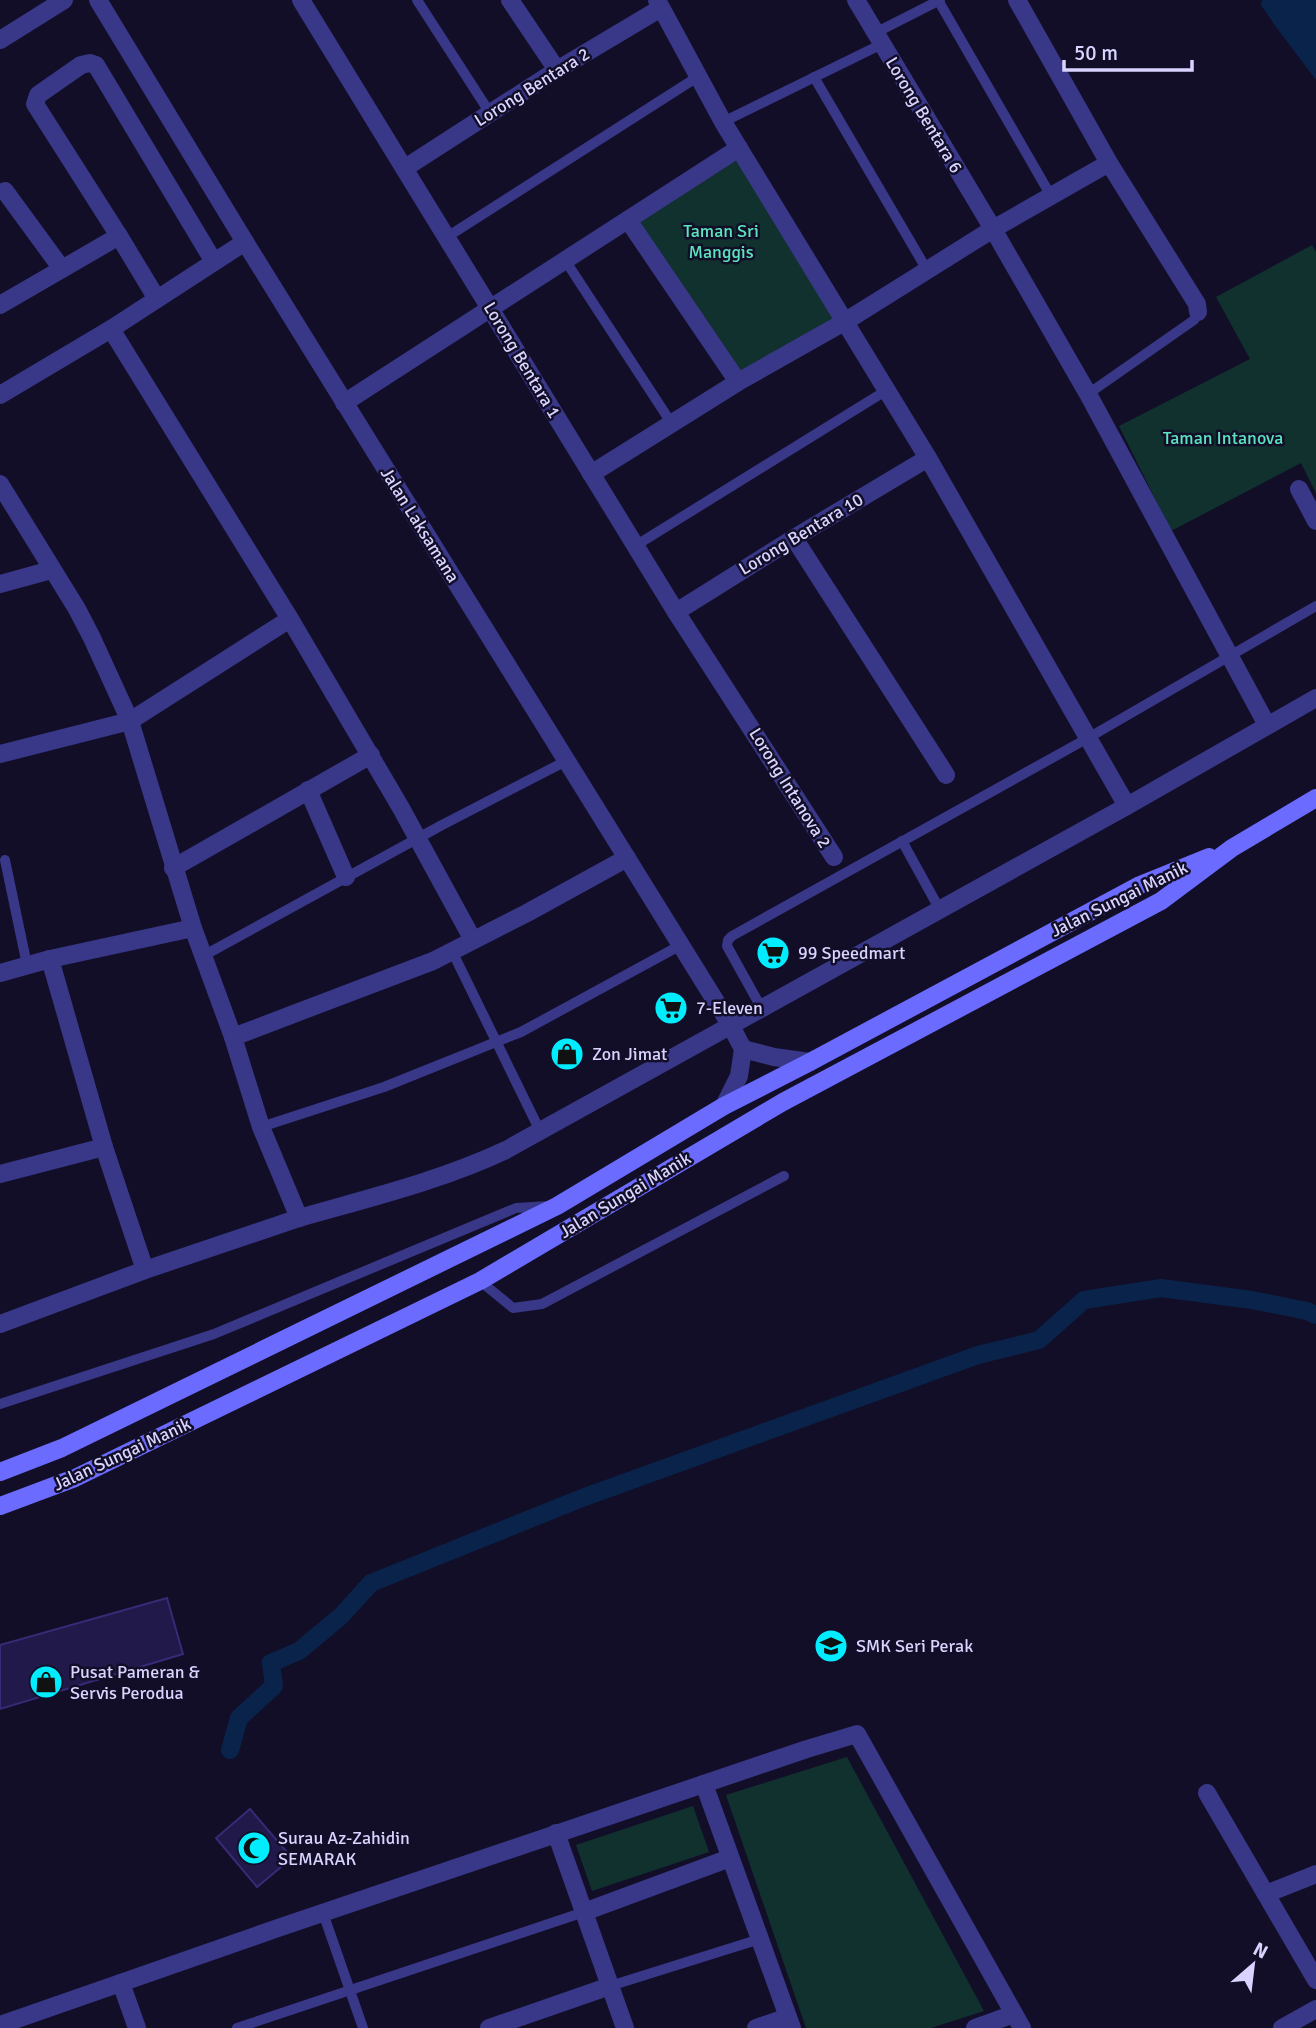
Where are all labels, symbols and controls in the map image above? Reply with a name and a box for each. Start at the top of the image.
scale bar [1064,28,1192,72]
text: 50 m [1074,40,1118,66]
street label: Lorong Bentara 2 [470,43,594,131]
street label: Lorong Bentara 6 [881,53,967,177]
park label: Taman Sri Manggis [683,220,759,263]
street label: Lorong Bentara 1 [479,298,565,422]
park label: Taman Intanova [1163,427,1283,449]
street label: Jalan Laksamana [376,463,464,587]
street label: Lorong Bentara 10 [735,488,867,580]
street label: Lorong Intanova 2 [744,724,836,852]
street label: Jalan Sungai Manik [1047,856,1191,942]
supermarket icon: 99 Speedmart [754,934,792,972]
place label: 99 Speedmart [798,942,905,964]
supermarket icon: 7-Eleven [652,989,690,1027]
place label: 7-Eleven [696,997,763,1019]
shop icon: Zon Jimat [548,1035,586,1073]
place label: Zon Jimat [592,1043,667,1065]
street label: Jalan Sungai Manik [555,1147,695,1243]
street label: Jalan Sungai Manik [50,1412,194,1496]
school or university icon: SMK Seri Perak [812,1627,850,1665]
place label: SMK Seri Perak [856,1635,973,1657]
place label: Pusat Pameran & Servis Perodua [70,1661,200,1704]
shop icon: Pusat Pameran & Servis Perodua [27,1663,65,1701]
place label: Surau Az-Zahidin SEMARAK [278,1827,410,1870]
mosque icon: Surau Az-Zahidin SEMARAK [235,1829,273,1867]
north arrow [1218,1930,1288,2000]
text: N [1249,1937,1272,1965]

